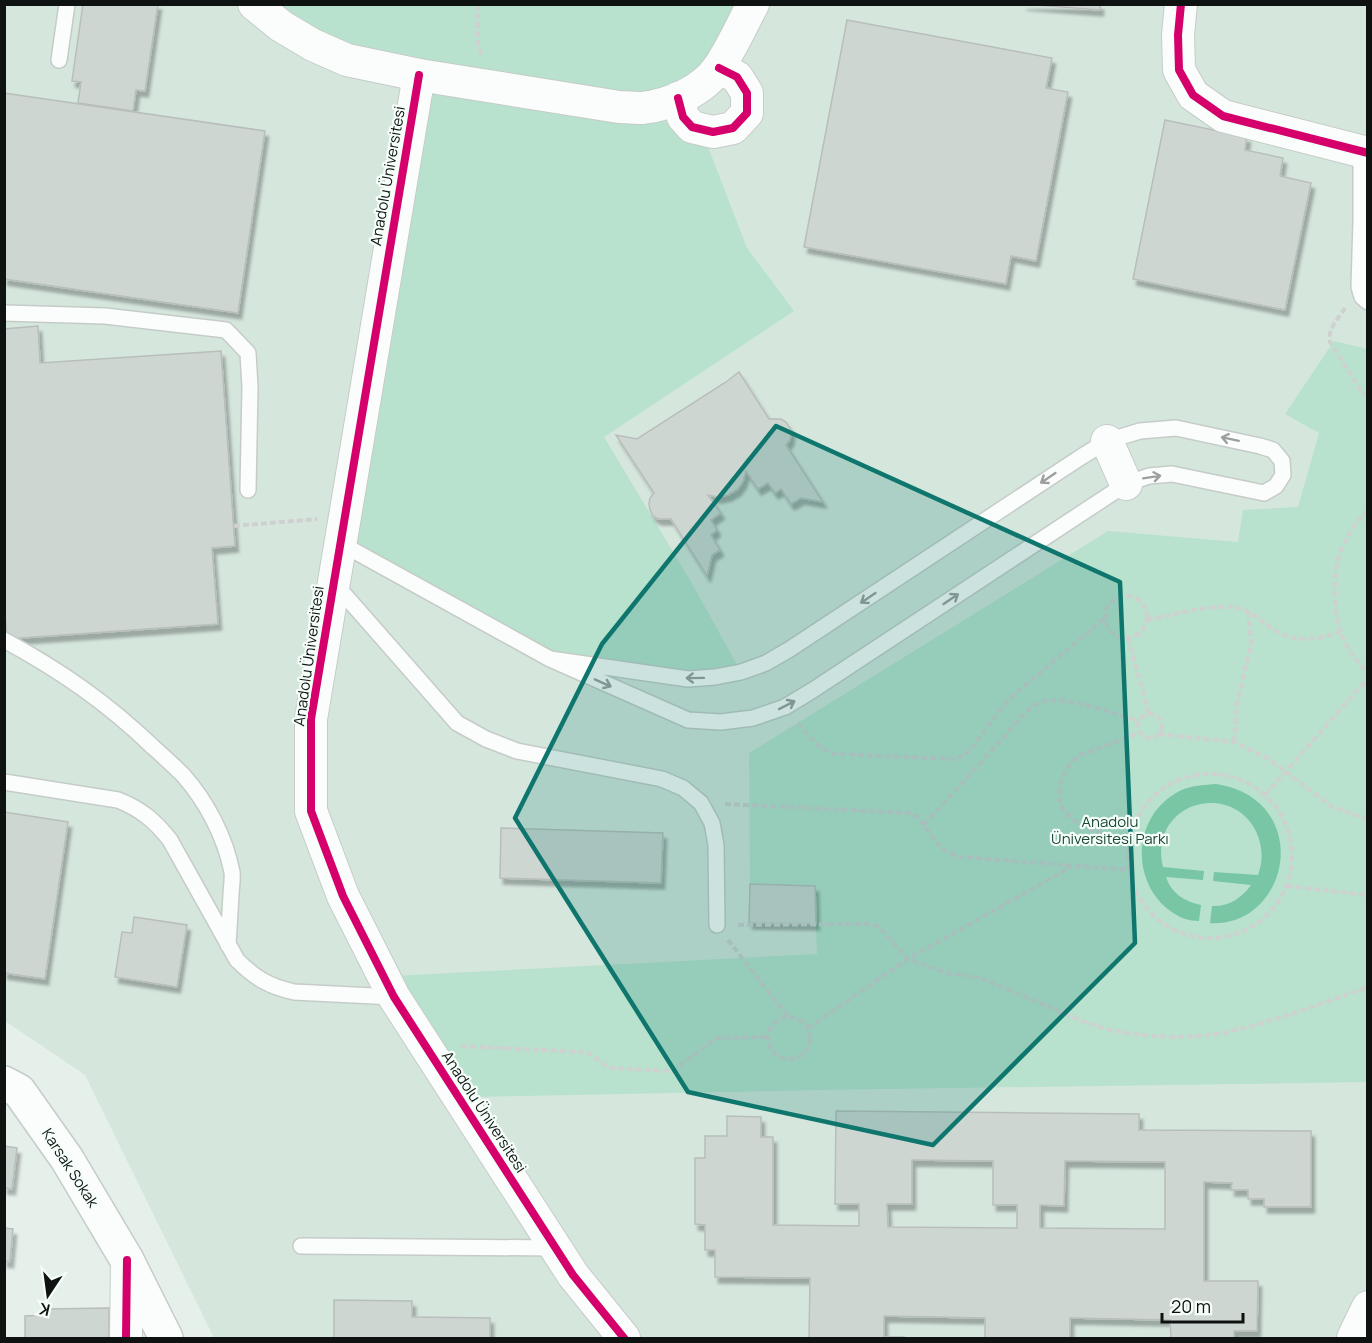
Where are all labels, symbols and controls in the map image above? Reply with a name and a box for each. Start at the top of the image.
street label: Anadolu Üniversitesi [365,105,410,247]
one-way arrow [1220,433,1239,445]
one-way arrow [1142,471,1162,482]
one-way arrow [1040,472,1057,485]
street label: Anadolu Üniversitesi [288,585,329,727]
one-way arrow [860,591,877,604]
one-way arrow [942,593,959,605]
one-way arrow [685,672,705,684]
one-way arrow [594,678,612,689]
one-way arrow [778,698,796,710]
park label: Anadolu Üniversitesi Parkı [1051,811,1169,849]
street label: Anadolu Üniversitesi [437,1047,532,1177]
street label: Karsak Sokak [37,1124,104,1212]
north arrow [18,1265,78,1325]
scale bar [1162,1286,1243,1324]
text: 20 m [1171,1294,1211,1318]
text: K [36,1298,52,1321]

